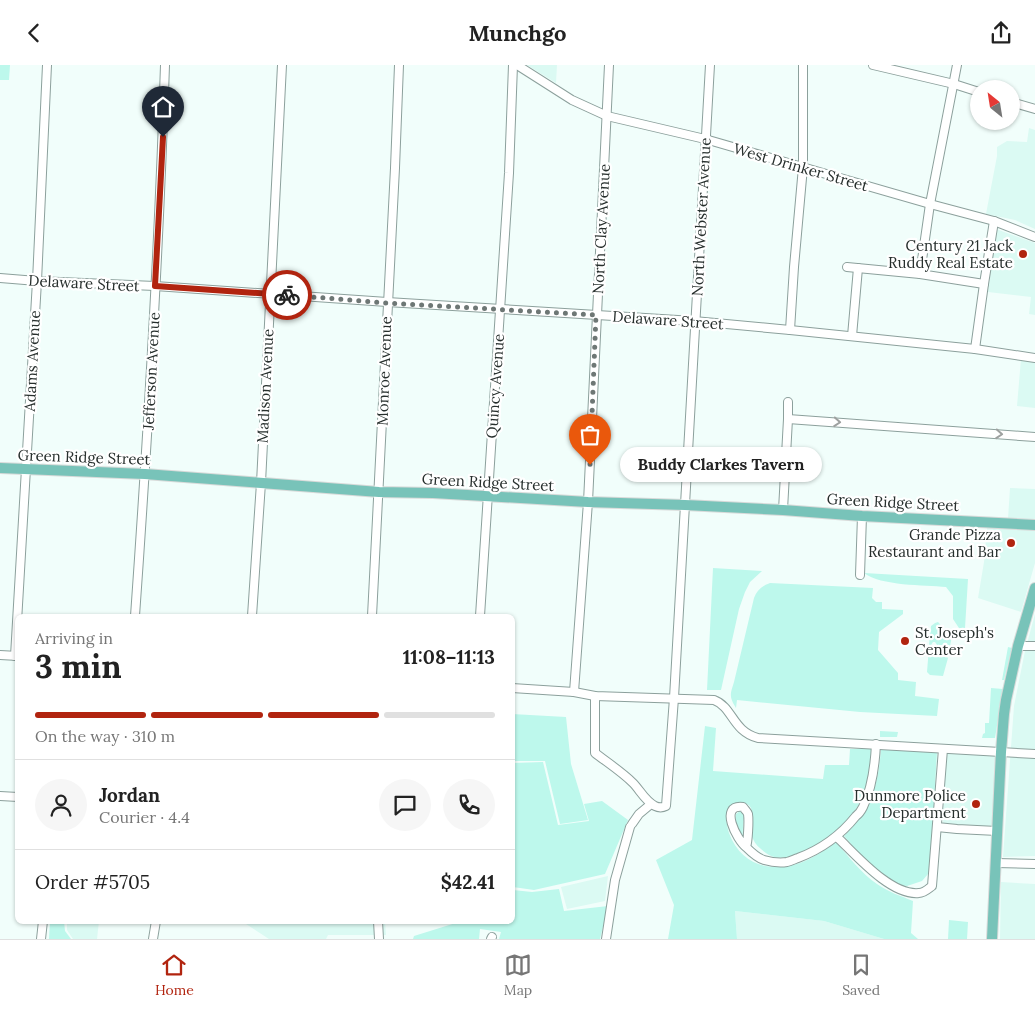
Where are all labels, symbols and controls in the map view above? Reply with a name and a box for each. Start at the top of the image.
icon: back [20,19,48,47]
text: Munchgo [468,19,567,47]
icon: share [987,19,1015,47]
north arrow [970,80,1020,130]
map controls [970,80,1020,130]
pin [142,86,184,137]
icon: home [149,93,177,121]
street label: North Webster Avenue [687,137,715,297]
street label: West Drinker Street [731,139,871,195]
street label: North Clay Avenue [588,163,614,295]
place label: Century 21 Jack Ruddy Real Estate [888,236,1013,272]
marker: Century 21 Jack Ruddy Real Estate [1017,248,1029,260]
courier [262,270,312,320]
street label: Delaware Street [28,271,140,295]
icon: bike [273,281,301,309]
street label: Delaware Street [612,307,724,333]
street label: Adams Avenue [20,310,44,413]
street label: Jefferson Avenue [138,312,164,431]
street label: Monroe Avenue [373,316,395,426]
street label: Madison Avenue [253,328,277,444]
street label: Quincy Avenue [482,333,508,439]
pin [569,414,611,465]
one-way arrow [833,417,841,428]
icon: bag [576,421,604,449]
one-way arrow [995,428,1003,439]
street label: Green Ridge Street [17,445,151,469]
callout: Buddy Clarkes Tavern [620,447,822,483]
text: Buddy Clarkes Tavern [638,454,804,474]
street label: Green Ridge Street [421,469,555,495]
street label: Green Ridge Street [826,489,960,515]
place label: Grande Pizza Restaurant and Bar [868,525,1001,561]
marker: Grande Pizza Restaurant and Bar [1005,537,1017,549]
place label: St. Joseph's Center [915,623,994,659]
text: Arriving in [35,628,113,648]
marker: St. Joseph's Center [899,635,911,647]
text: 11:08–11:13 [403,645,495,669]
text: 3 min [35,646,122,687]
text: On the way · 310 m [35,726,175,746]
button: person [35,779,87,831]
button: chat [379,779,431,831]
button: phone [443,779,495,831]
text: Jordan [99,783,160,807]
place label: Dunmore Police Department [854,786,966,822]
marker: Dunmore Police Department [970,798,982,810]
text: Courier · 4.4 [99,807,190,827]
text: Order #5705 [35,870,150,894]
text: $42.41 [441,870,495,894]
tab: Home [155,951,194,999]
tab: Map [504,951,532,999]
tab: Saved [842,951,880,999]

